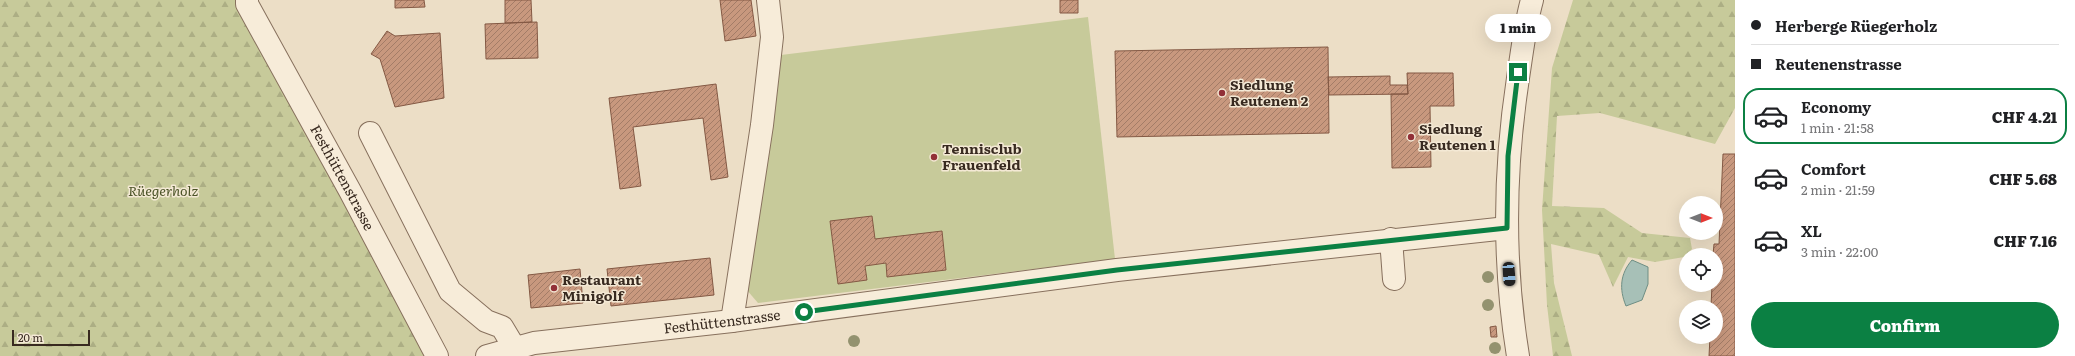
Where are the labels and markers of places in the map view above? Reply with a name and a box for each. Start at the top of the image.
place label: Siedlung Reutenen 2 [1230,74,1309,110]
marker: Siedlung Reutenen 2 [1217,88,1227,98]
place label: Siedlung Reutenen 1 [1419,118,1496,154]
marker: Siedlung Reutenen 1 [1406,132,1416,142]
place label: Tennisclub Frauenfeld [942,138,1022,174]
marker: Tennisclub Frauenfeld [929,152,939,162]
place label: Restaurant Minigolf [562,269,642,305]
marker: Restaurant Minigolf [549,283,559,293]

